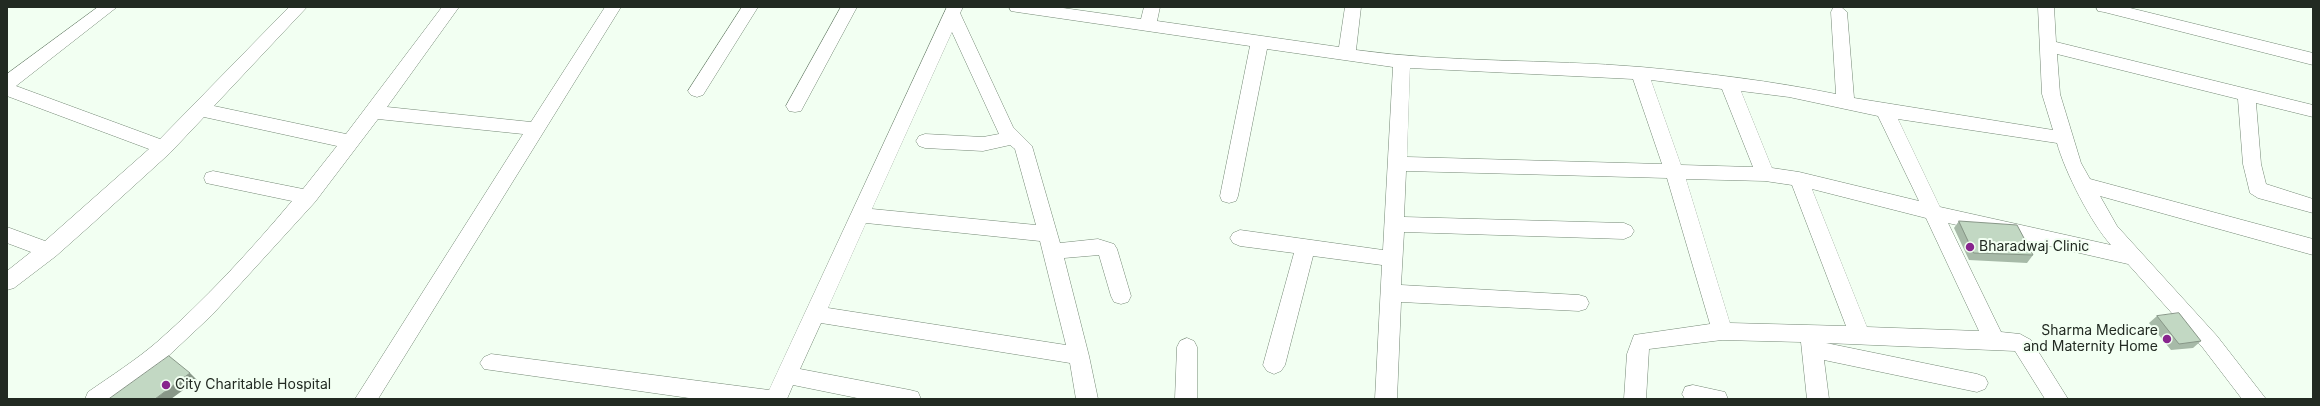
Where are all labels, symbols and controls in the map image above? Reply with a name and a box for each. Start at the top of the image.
place label: Bharadwaj Clinic [1979,239,2089,255]
marker: Bharadwaj Clinic [1964,241,1976,253]
place label: Sharma Medicare and Maternity Home [2023,323,2158,356]
marker: Sharma Medicare and Maternity Home [2161,333,2173,345]
place label: City Charitable Hospital [175,377,331,393]
marker: City Charitable Hospital [160,379,172,391]

